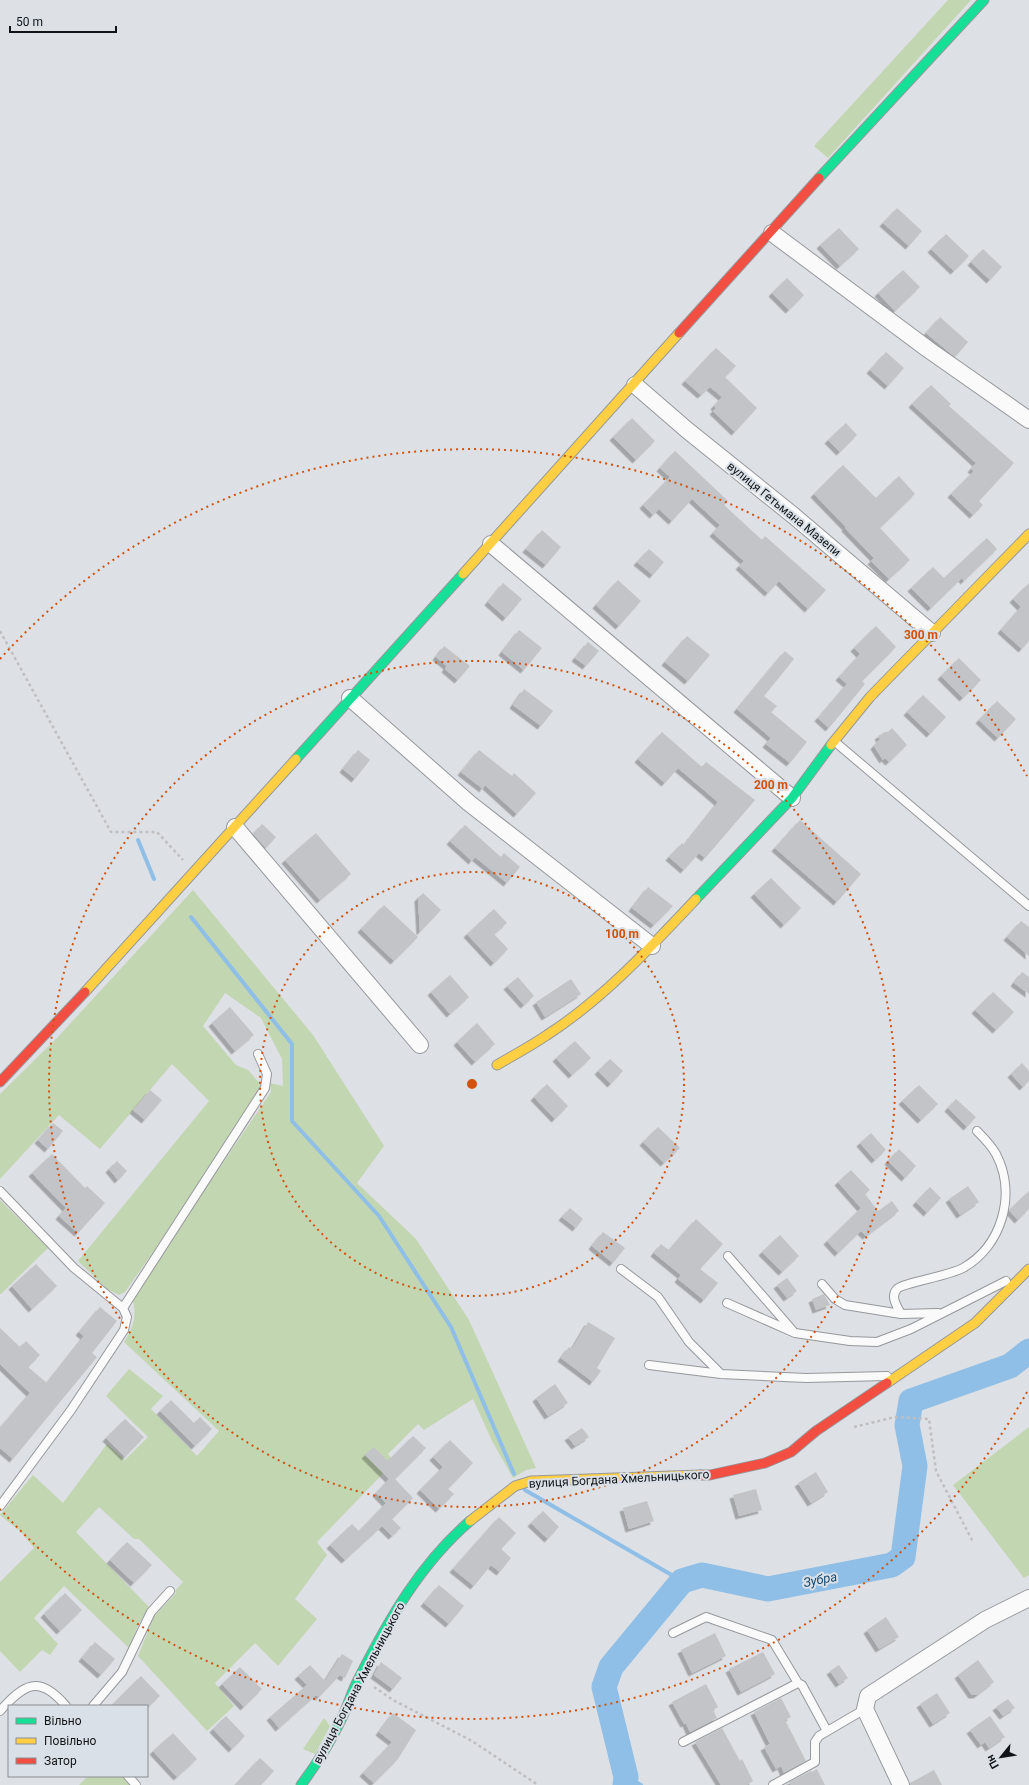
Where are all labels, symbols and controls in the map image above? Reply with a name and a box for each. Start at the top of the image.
scale bar [10,8,116,34]
text: 50 m [16,15,43,29]
street label: вулиця Гетьмана Мазепи [724,459,844,559]
text: 300 m [904,628,938,642]
text: 200 m [754,778,788,792]
text: 100 m [605,927,639,941]
centre of rings [465,1077,479,1091]
street label: вулиця Богдана Хмельницького [528,1467,710,1491]
water label: Зубра [802,1569,838,1590]
street label: вулиця Богдана Хмельницького [310,1600,408,1766]
legend [8,1705,148,1777]
text: Вільно [44,1714,82,1728]
text: Повільно [44,1734,97,1748]
north arrow [981,1737,1021,1777]
text: Пн [984,1752,1002,1771]
text: Затор [44,1754,77,1768]

